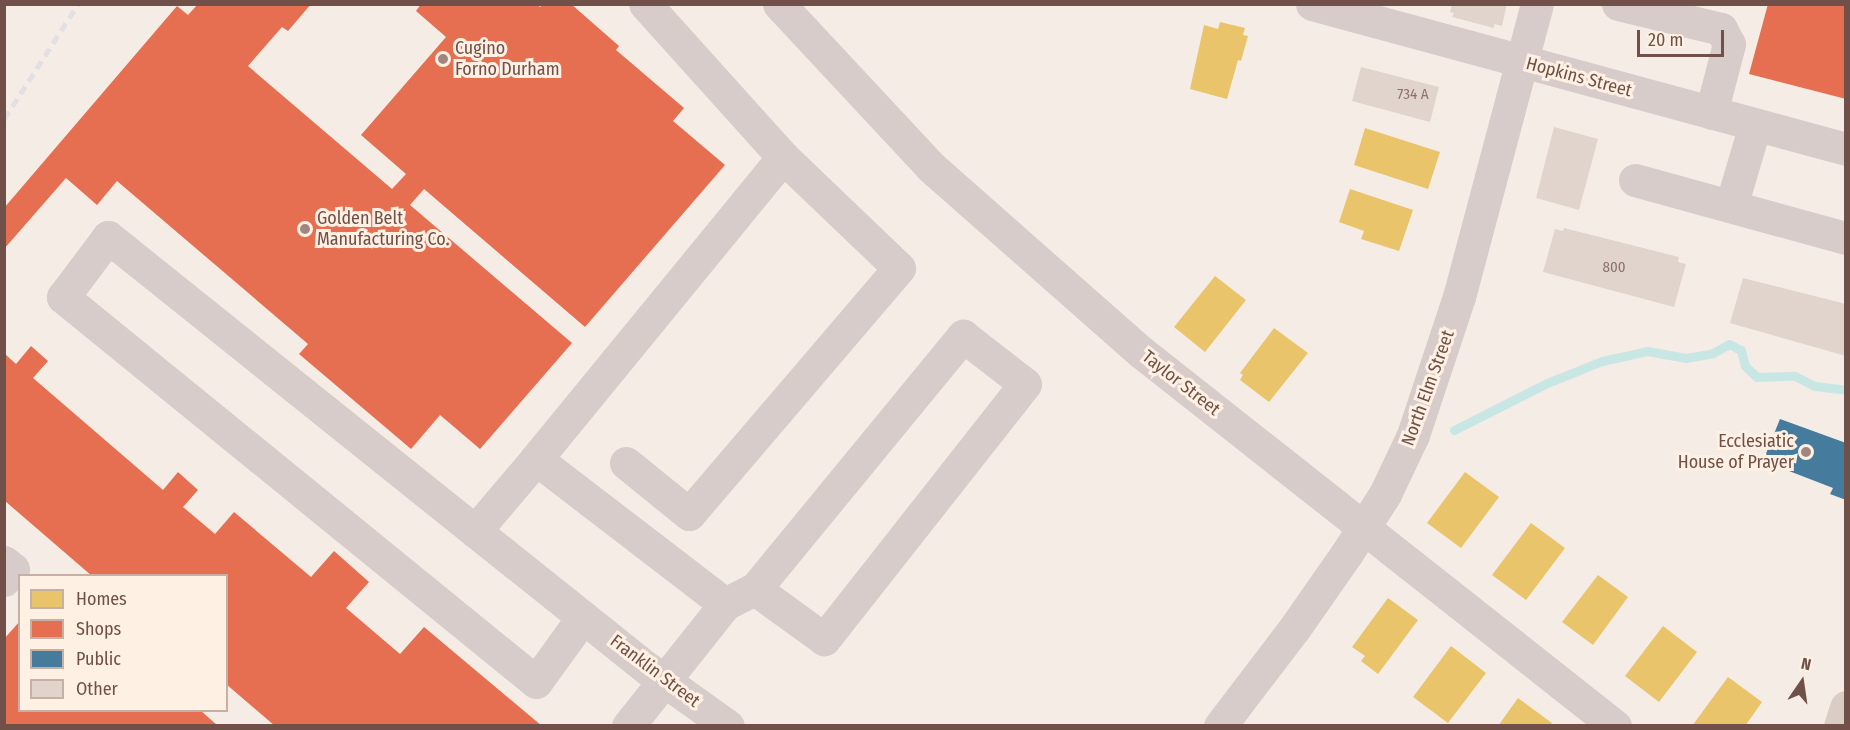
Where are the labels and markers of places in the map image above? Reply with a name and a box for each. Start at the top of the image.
place label: Cugino Forno Durham [455,38,559,80]
marker: Cugino Forno Durham [436,52,450,66]
place label: Golden Belt Manufacturing Co. [317,208,449,250]
marker: Golden Belt Manufacturing Co. [298,222,312,236]
place label: Ecclesiatic House of Prayer [1678,431,1794,474]
marker: Ecclesiatic House of Prayer [1799,445,1813,459]

